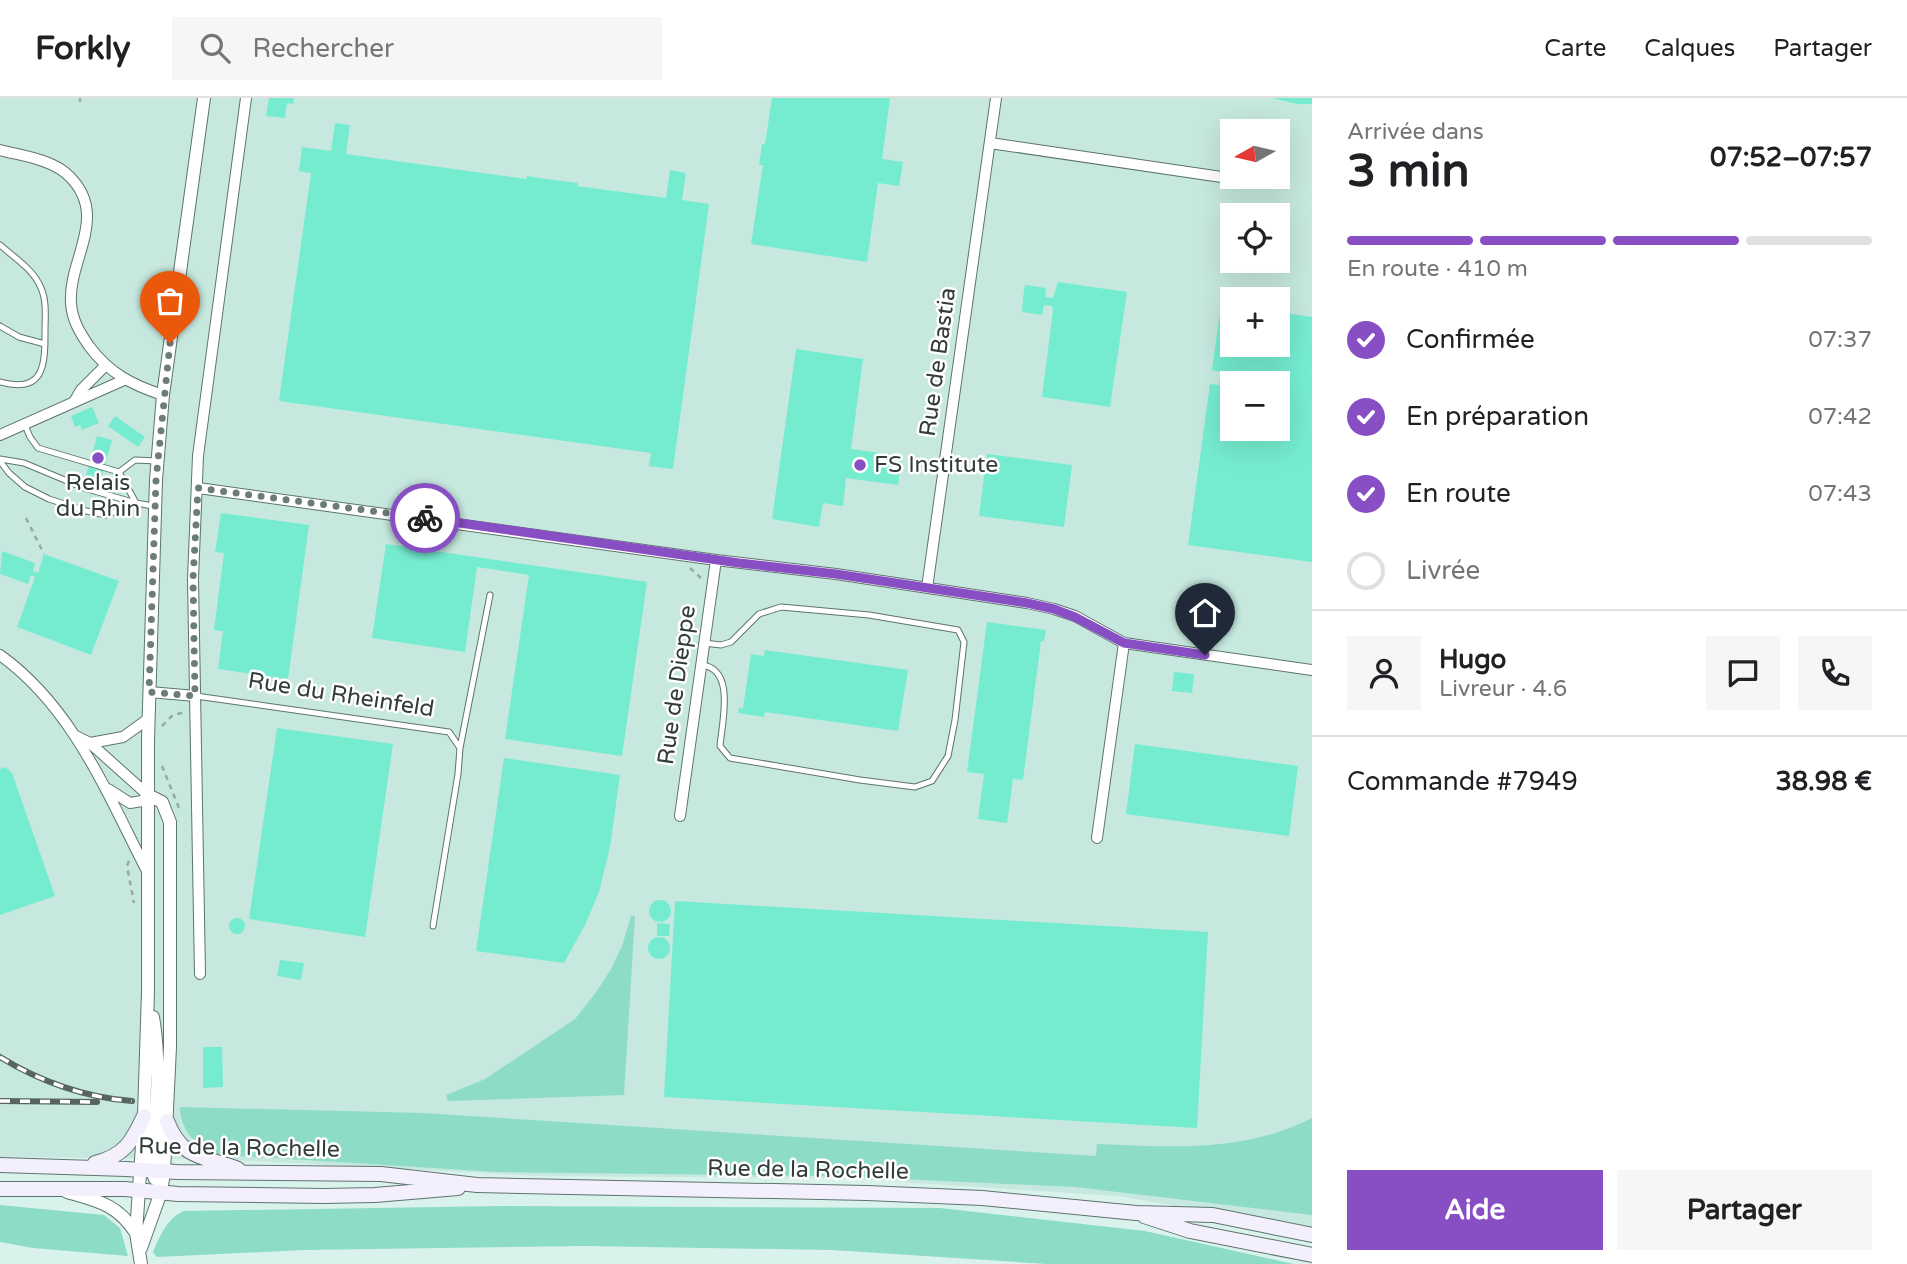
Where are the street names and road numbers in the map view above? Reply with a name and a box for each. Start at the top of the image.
street label: Rue de Bastia [914,286,962,438]
street label: Rue de Dieppe [652,603,702,767]
street label: Rue du Rheinfeld [246,666,436,724]
street label: Rue de la Rochelle [138,1132,340,1164]
street label: Rue de la Rochelle [707,1154,909,1186]

